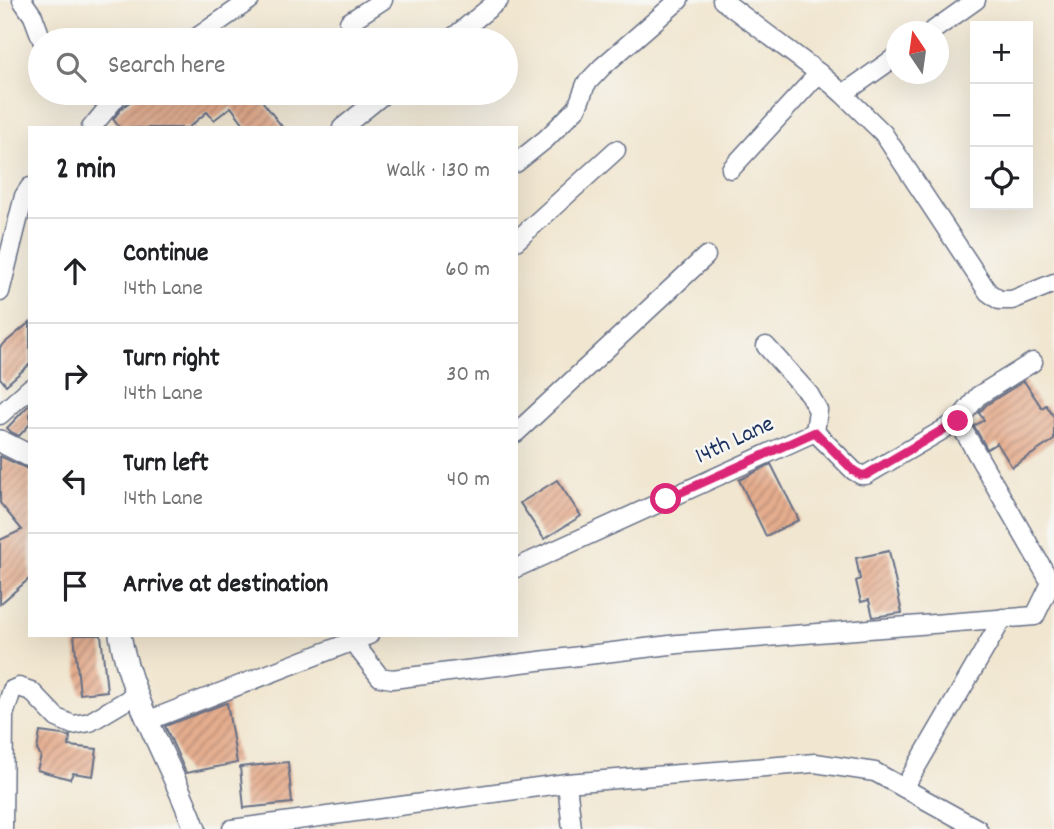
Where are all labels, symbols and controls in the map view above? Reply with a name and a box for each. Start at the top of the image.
north arrow [886,21,949,84]
map controls [970,21,1033,210]
button: + [970,21,1033,84]
search box [28,28,518,105]
icon: search [52,48,90,86]
text: Search here [108,48,226,85]
button: − [970,84,1033,147]
button: locate [970,147,1033,210]
text: 2 min [56,150,116,193]
text: Walk · 130 m [386,155,490,188]
text: Continue [123,236,208,273]
icon: ahead [56,252,94,290]
text: 60 m [445,254,490,287]
text: 14th Lane [123,273,203,306]
text: Turn right [123,341,220,378]
icon: right [56,357,94,395]
text: 30 m [446,359,490,392]
text: 14th Lane [123,378,203,411]
route end [942,405,973,436]
street label: 14th Lane [690,408,780,474]
text: Turn left [123,446,209,483]
icon: left [56,462,94,500]
text: 40 m [447,464,490,497]
text: 14th Lane [123,483,203,516]
route start [650,483,681,514]
icon: arrive [56,567,94,605]
text: Arrive at destination [123,567,328,604]

